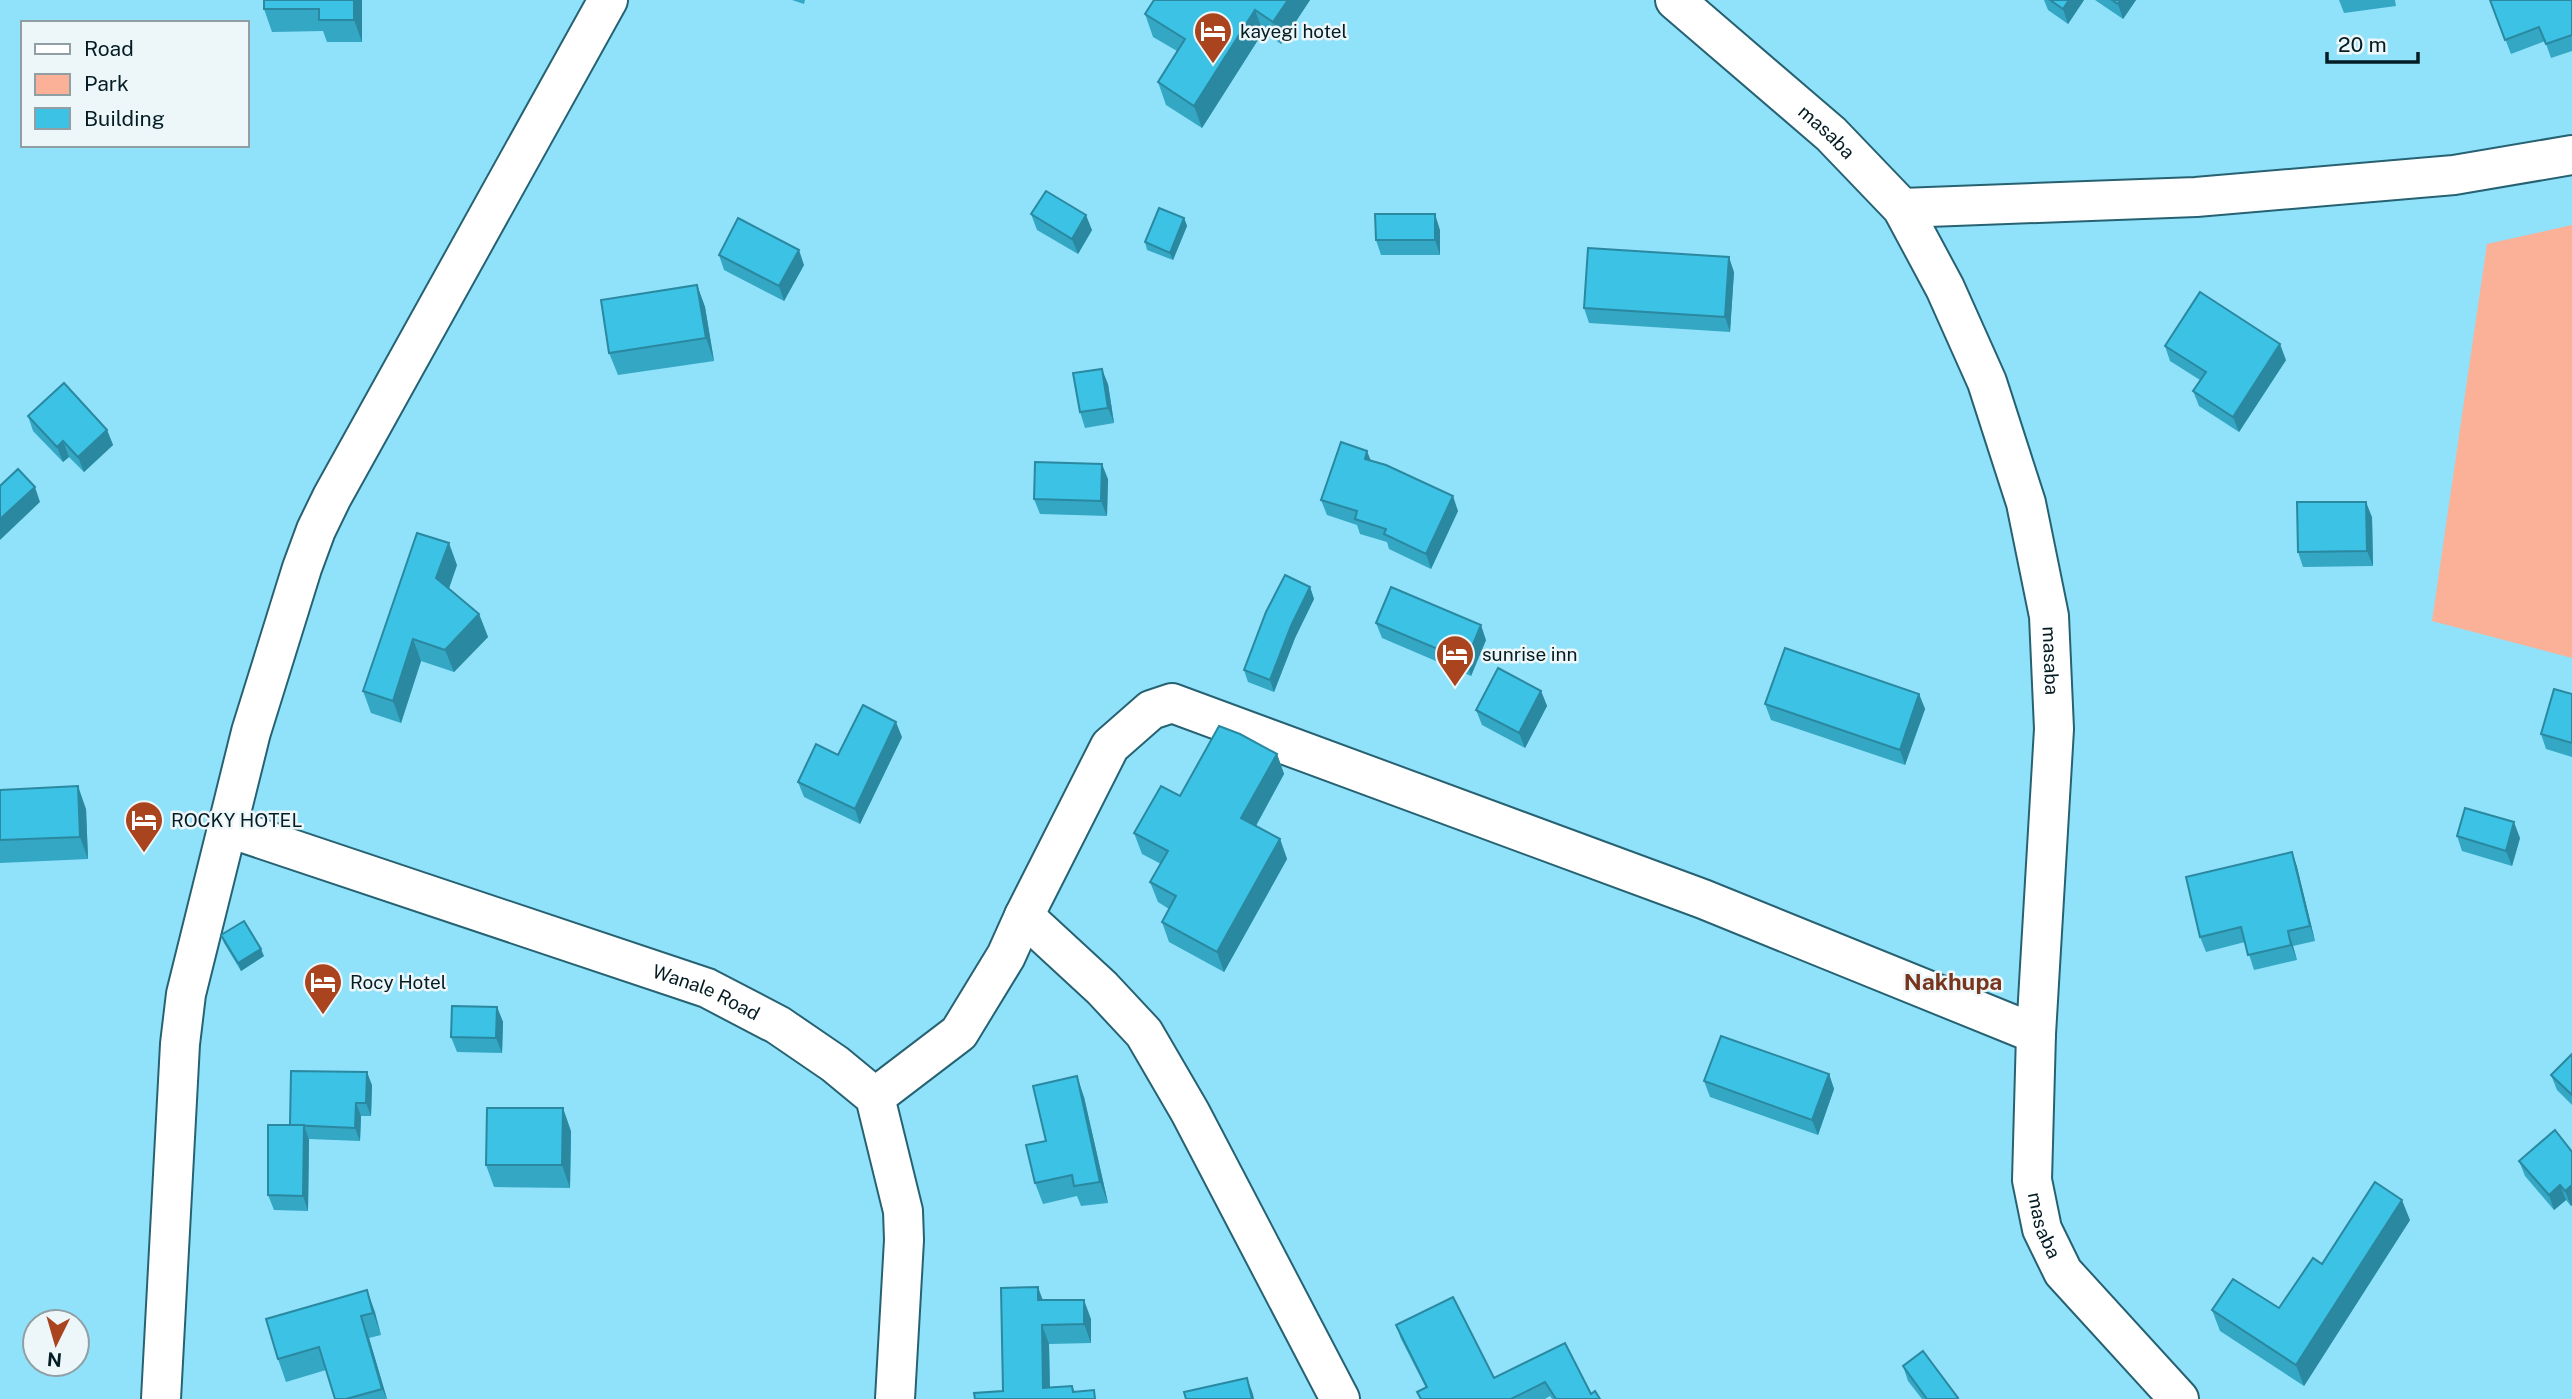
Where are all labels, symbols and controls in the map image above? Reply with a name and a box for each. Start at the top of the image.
hotel icon: kayegi hotel [1192,10,1234,65]
place label: kayegi hotel [1240,20,1347,42]
legend [21,21,248,147]
scale bar [2327,21,2418,65]
text: 20 m [2338,32,2387,57]
text: Road [84,36,134,61]
text: Park [84,71,129,96]
street label: masaba [1794,100,1860,163]
text: Building [84,106,165,131]
street label: masaba [2038,626,2063,695]
hotel icon: sunrise inn [1434,633,1476,688]
place label: sunrise inn [1482,643,1578,665]
hotel icon: ROCKY HOTEL [123,799,165,854]
place label: ROCKY HOTEL [171,809,303,831]
street label: Wanale Road [650,960,764,1025]
hotel icon: Rocy Hotel [302,961,344,1016]
district label: Nakhupa [1904,968,2002,995]
place label: Rocy Hotel [350,971,447,993]
street label: masaba [2024,1190,2066,1262]
north arrow [21,1308,91,1378]
text: N [46,1348,63,1372]

